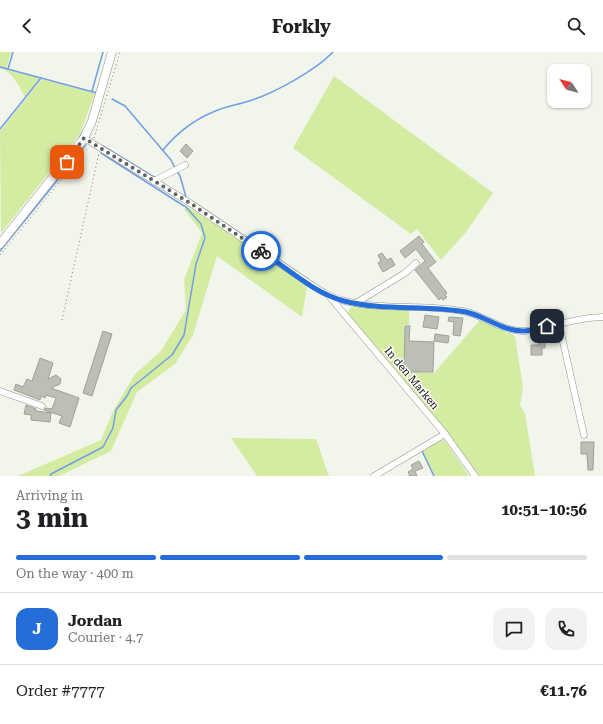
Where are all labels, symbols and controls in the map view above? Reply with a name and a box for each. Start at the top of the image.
icon: back [16,15,38,37]
icon: search [565,15,587,37]
text: Forkly [272,16,331,37]
north arrow [547,64,591,108]
map controls [547,64,591,108]
pin [50,145,84,179]
icon: bag [56,151,78,173]
courier [241,231,281,271]
icon: bike [250,240,272,262]
pin [530,309,564,343]
icon: home [536,315,558,337]
street label: In den Marken [382,344,442,412]
text: Arriving in [16,488,83,503]
text: 10:51–10:56 [501,501,587,519]
text: 3 min [16,503,88,533]
text: On the way · 400 m [16,566,133,581]
button: chat [493,608,535,650]
button: phone [545,608,587,650]
text: Jordan [68,612,122,630]
text: J [32,620,42,638]
text: Courier · 4.7 [68,630,143,645]
text: Order #7777 [16,682,105,700]
text: €11.76 [540,682,587,700]

